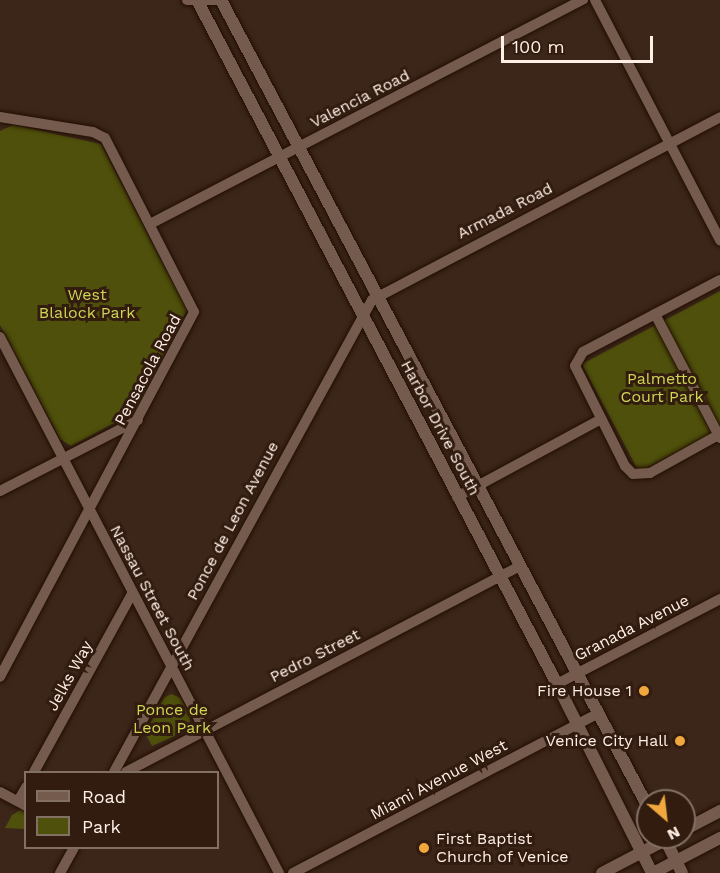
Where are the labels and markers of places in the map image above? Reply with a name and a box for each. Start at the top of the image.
place label: Fire House 1 [537,681,632,701]
marker: Fire House 1 [637,684,651,698]
place label: Venice City Hall [545,731,668,751]
marker: Venice City Hall [673,734,687,748]
place label: First Baptist Church of Venice [436,829,570,867]
marker: First Baptist Church of Venice [417,841,431,855]

